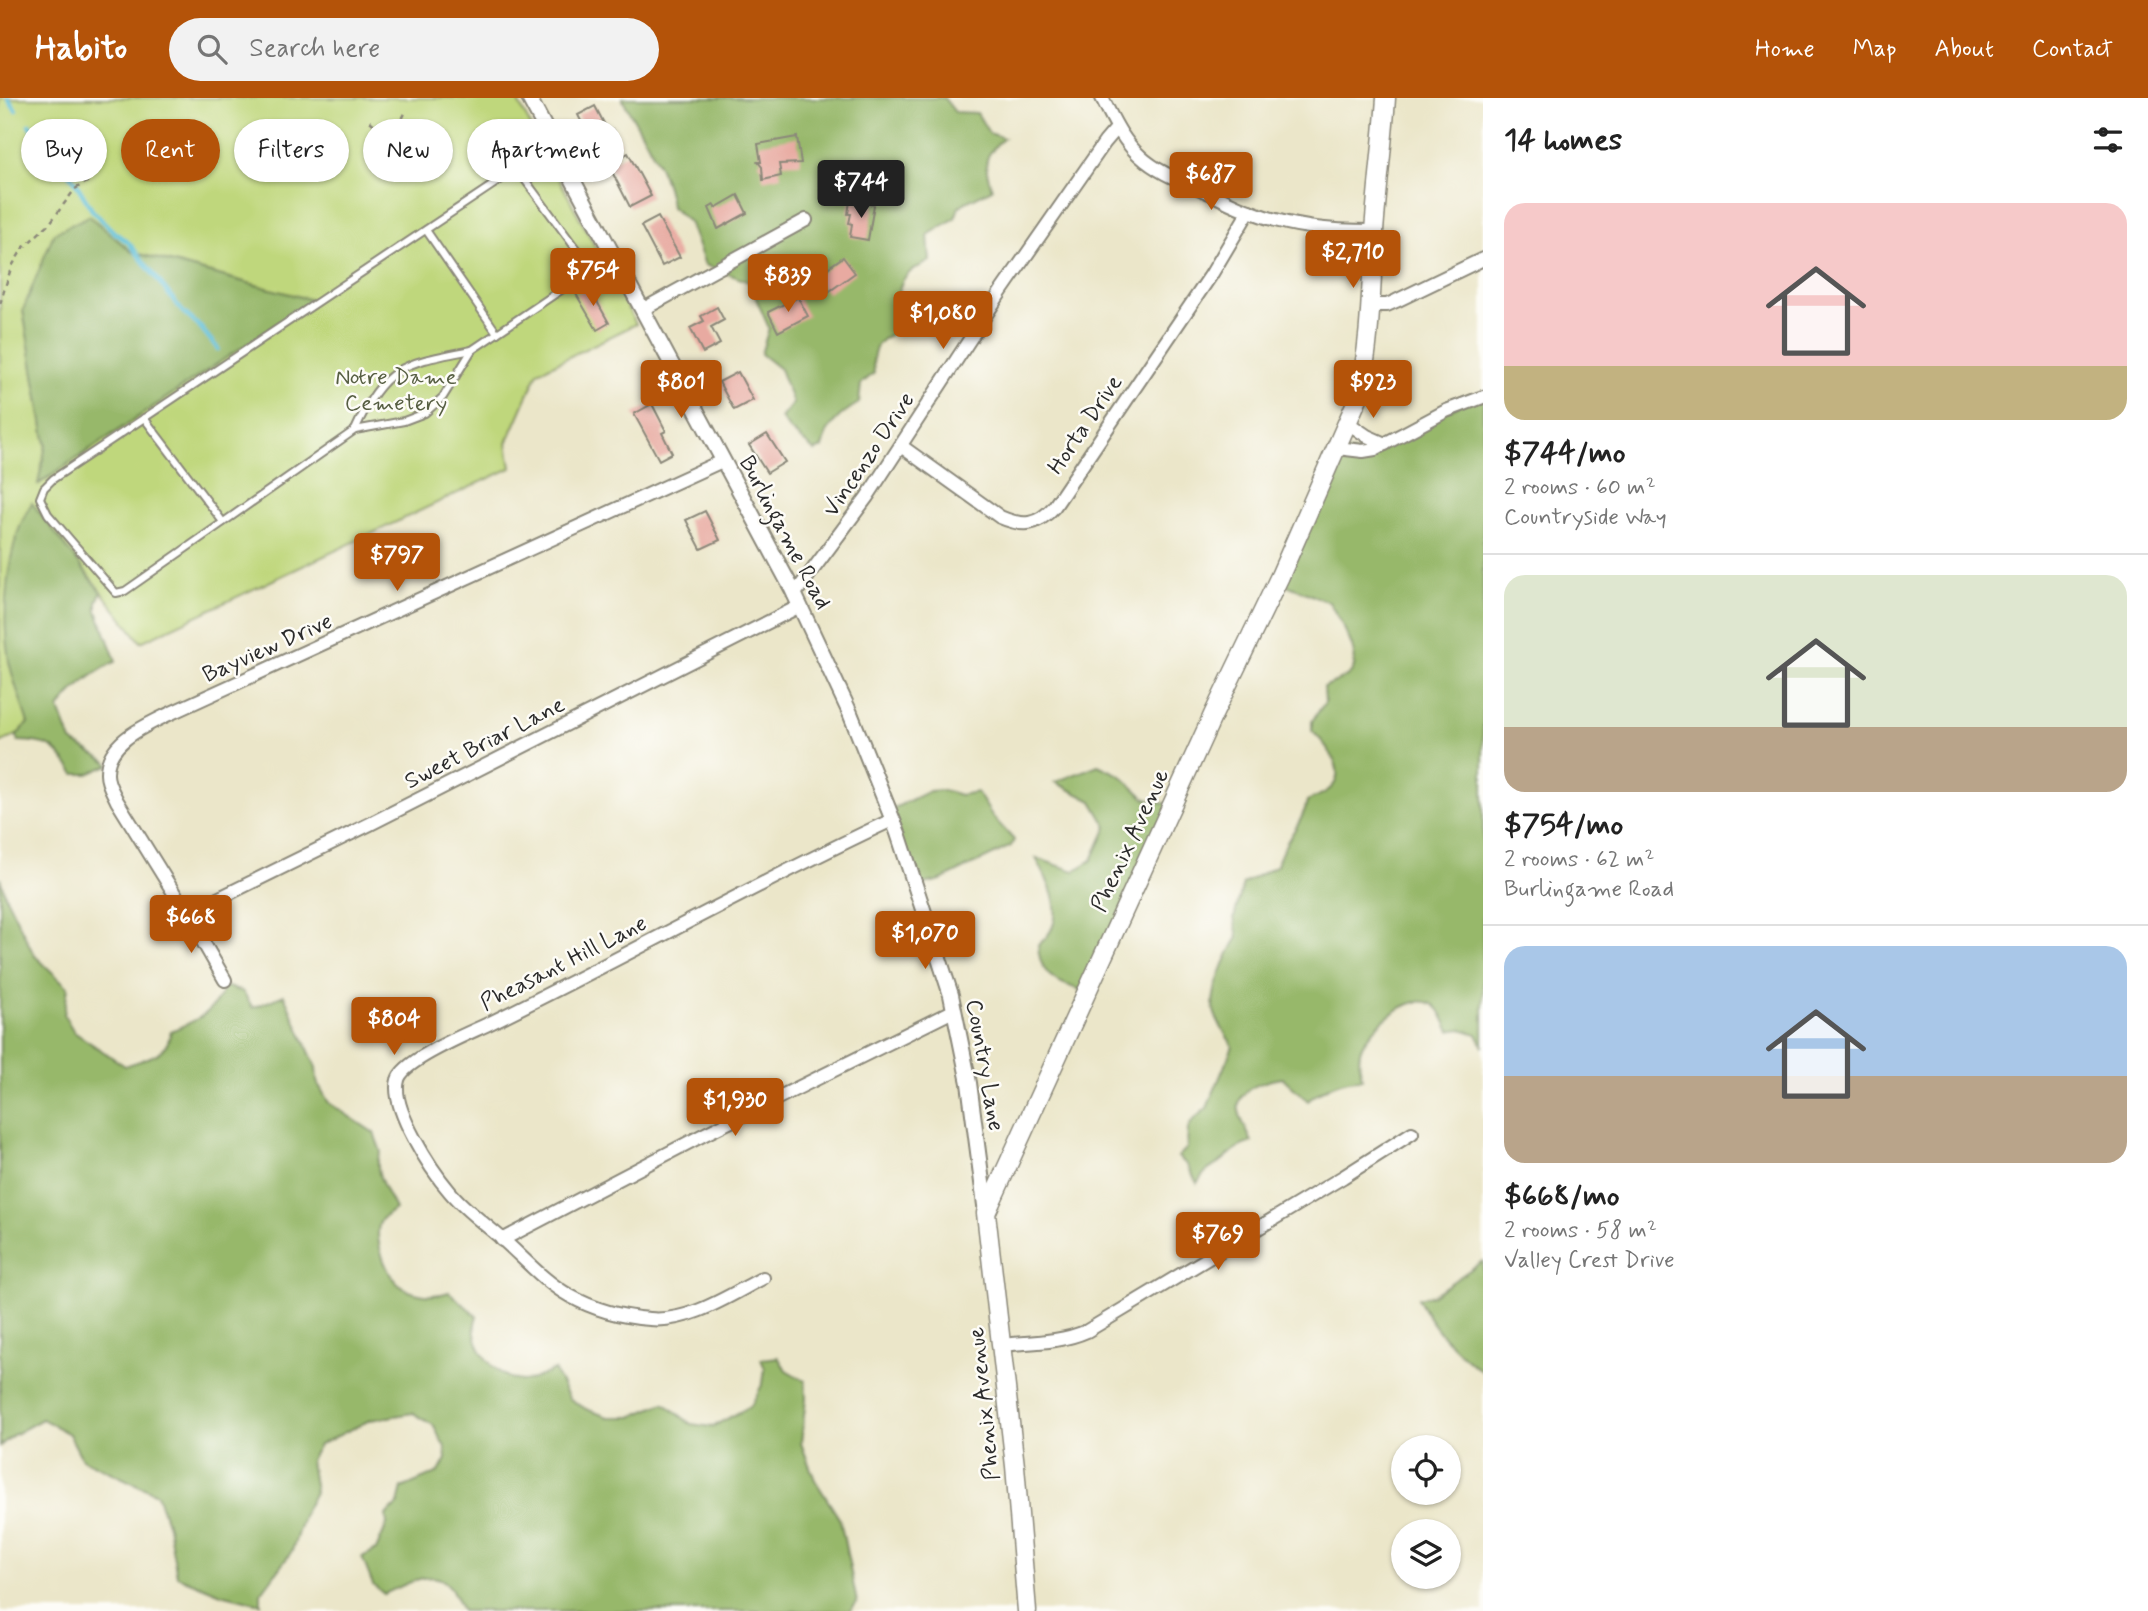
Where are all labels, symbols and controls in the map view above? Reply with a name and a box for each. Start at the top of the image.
search box [169,18,659,81]
text: Habito [35,27,127,71]
icon: search [193,30,231,68]
text: Search here [249,32,380,66]
text: Home [1755,34,1815,65]
text: Map [1853,34,1897,65]
text: About [1935,34,1994,65]
text: Contact [2032,34,2113,65]
chip: Buy [21,119,107,182]
chip: Rent [121,119,220,182]
chip: Filters [234,119,349,182]
chip: New [363,119,453,182]
chip: Apartment [467,119,624,182]
text: 14 homes [1504,121,1622,160]
icon: filters [2089,121,2127,159]
pin: $687 [1170,152,1252,212]
pin: $744 [820,160,902,220]
text: $687 [1186,160,1236,190]
text: $744 [833,168,889,198]
pin: $2,710 [1296,230,1410,290]
text: $2,710 [1321,238,1385,268]
pin: $754 [552,248,634,308]
icon: home [1753,248,1879,374]
pin: $839 [747,254,829,314]
text: $754 [566,256,620,286]
text: $839 [764,262,812,292]
pin: $1,080 [886,292,1000,351]
text: $1,080 [909,299,977,329]
pin: $801 [640,360,722,420]
pin: $923 [1332,360,1414,420]
park label: Notre Dame Cemetery [335,363,457,419]
text: $801 [657,368,705,398]
text: $923 [1350,368,1396,398]
street label: Horta Drive [1041,370,1130,481]
street label: Vincenzo Drive [817,387,922,523]
text: $744/mo [1504,434,1626,473]
street label: Burlingame Road [729,451,837,616]
text: 2 rooms · 60 m² [1504,473,1656,503]
text: Countryside Way [1504,503,1667,533]
pin: $797 [356,533,438,593]
text: $797 [370,541,424,571]
street label: Bayview Drive [198,607,337,691]
icon: home [1753,620,1879,746]
street label: Sweet Briar Lane [400,690,570,797]
street label: Phenix Avenue [1085,764,1177,917]
text: $754/mo [1504,806,1623,845]
text: 2 rooms · 62 m² [1504,845,1655,875]
text: Burlingame Road [1504,875,1674,905]
pin: $668 [150,896,232,955]
text: $668 [166,903,216,933]
street label: Pheasant Hill Lane [476,909,652,1019]
pin: $1,070 [868,912,982,971]
text: $1,070 [891,919,959,949]
icon: home [1753,991,1879,1117]
street label: Country Lane [958,997,1010,1134]
pin: $804 [353,998,435,1057]
text: $804 [367,1005,421,1035]
pin: $1,930 [678,1079,792,1138]
text: $1,930 [703,1086,767,1116]
text: $668/mo [1504,1177,1620,1216]
pin: $769 [1177,1212,1259,1272]
text: 2 rooms · 58 m² [1504,1216,1657,1246]
text: $769 [1192,1220,1244,1250]
text: Valley Crest Drive [1504,1246,1675,1276]
street label: Phenix Avenue [962,1325,1008,1482]
map controls [1391,1435,1461,1589]
button: locate [1391,1435,1461,1505]
button: layers [1391,1519,1461,1589]

